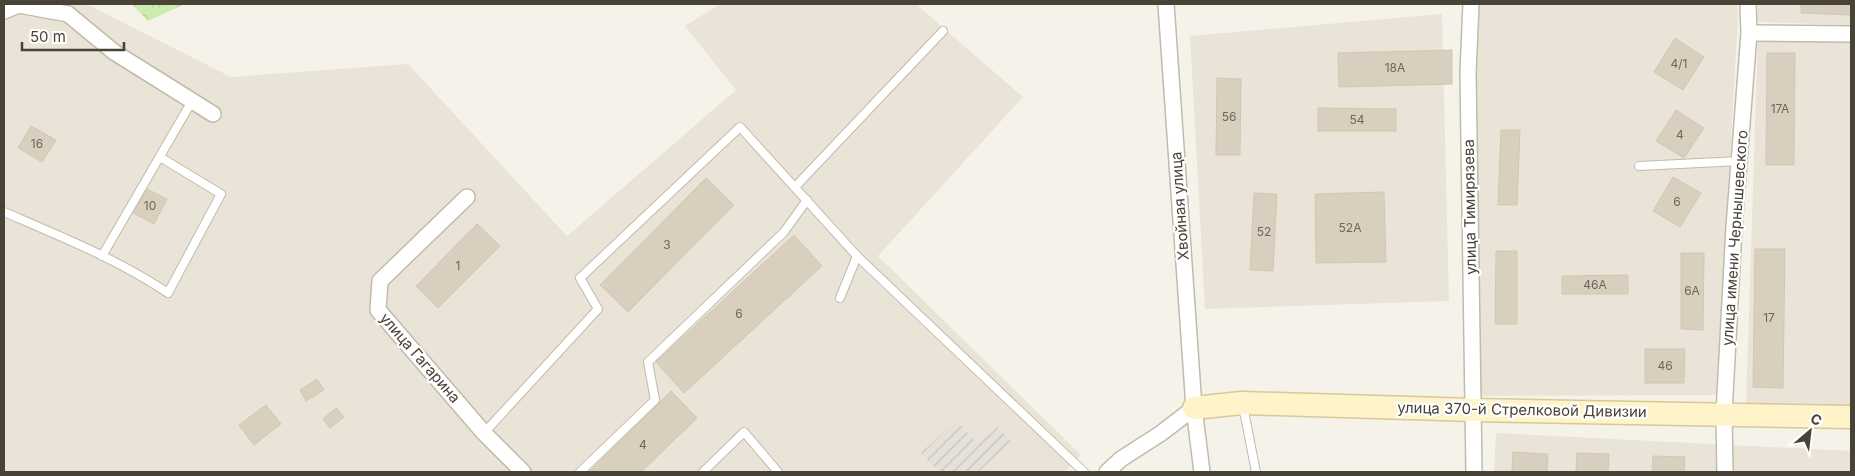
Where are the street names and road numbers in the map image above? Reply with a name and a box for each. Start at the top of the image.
street label: улица имени Чернышевского [1717,129,1752,347]
street label: улица Тимирязева [1459,139,1480,275]
street label: Хвойная улица [1166,151,1193,261]
street label: улица Гагарина [376,309,465,407]
street label: улица 370-й Стрелковой Дивизии [1397,398,1647,421]

